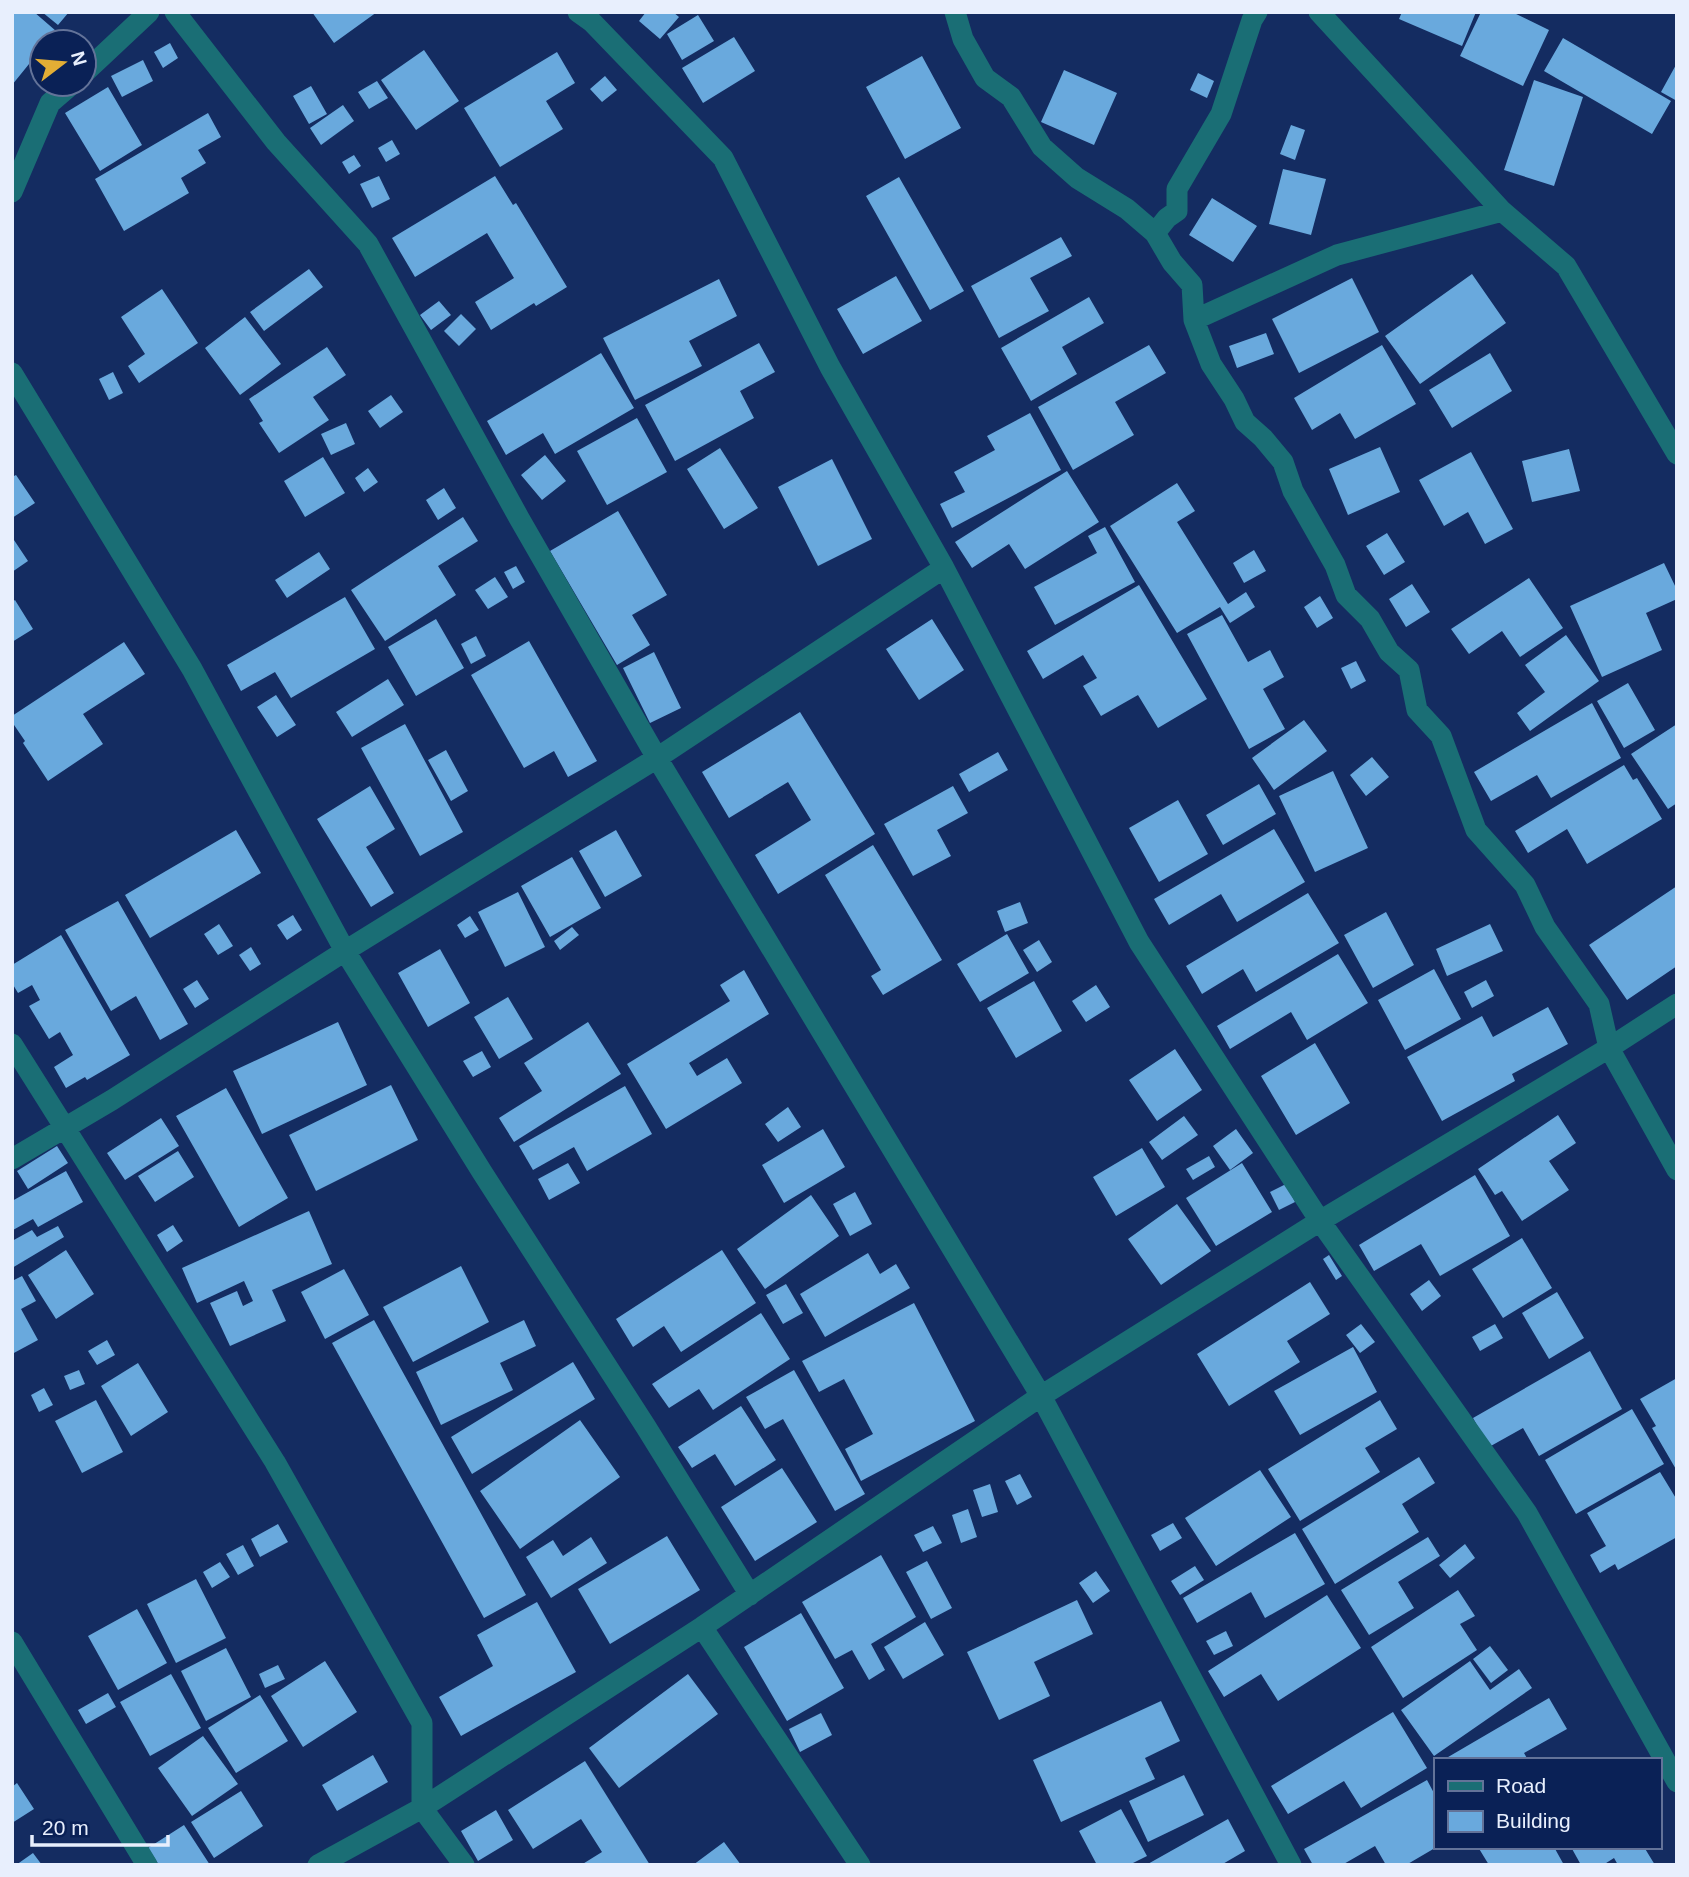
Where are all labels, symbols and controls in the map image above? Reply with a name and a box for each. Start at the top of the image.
north arrow [28,28,98,98]
text: N [67,49,91,68]
legend [1434,1758,1661,1849]
text: Road [1496,1774,1546,1797]
scale bar [32,1804,168,1848]
text: Building [1496,1809,1571,1832]
text: 20 m [42,1816,89,1839]

